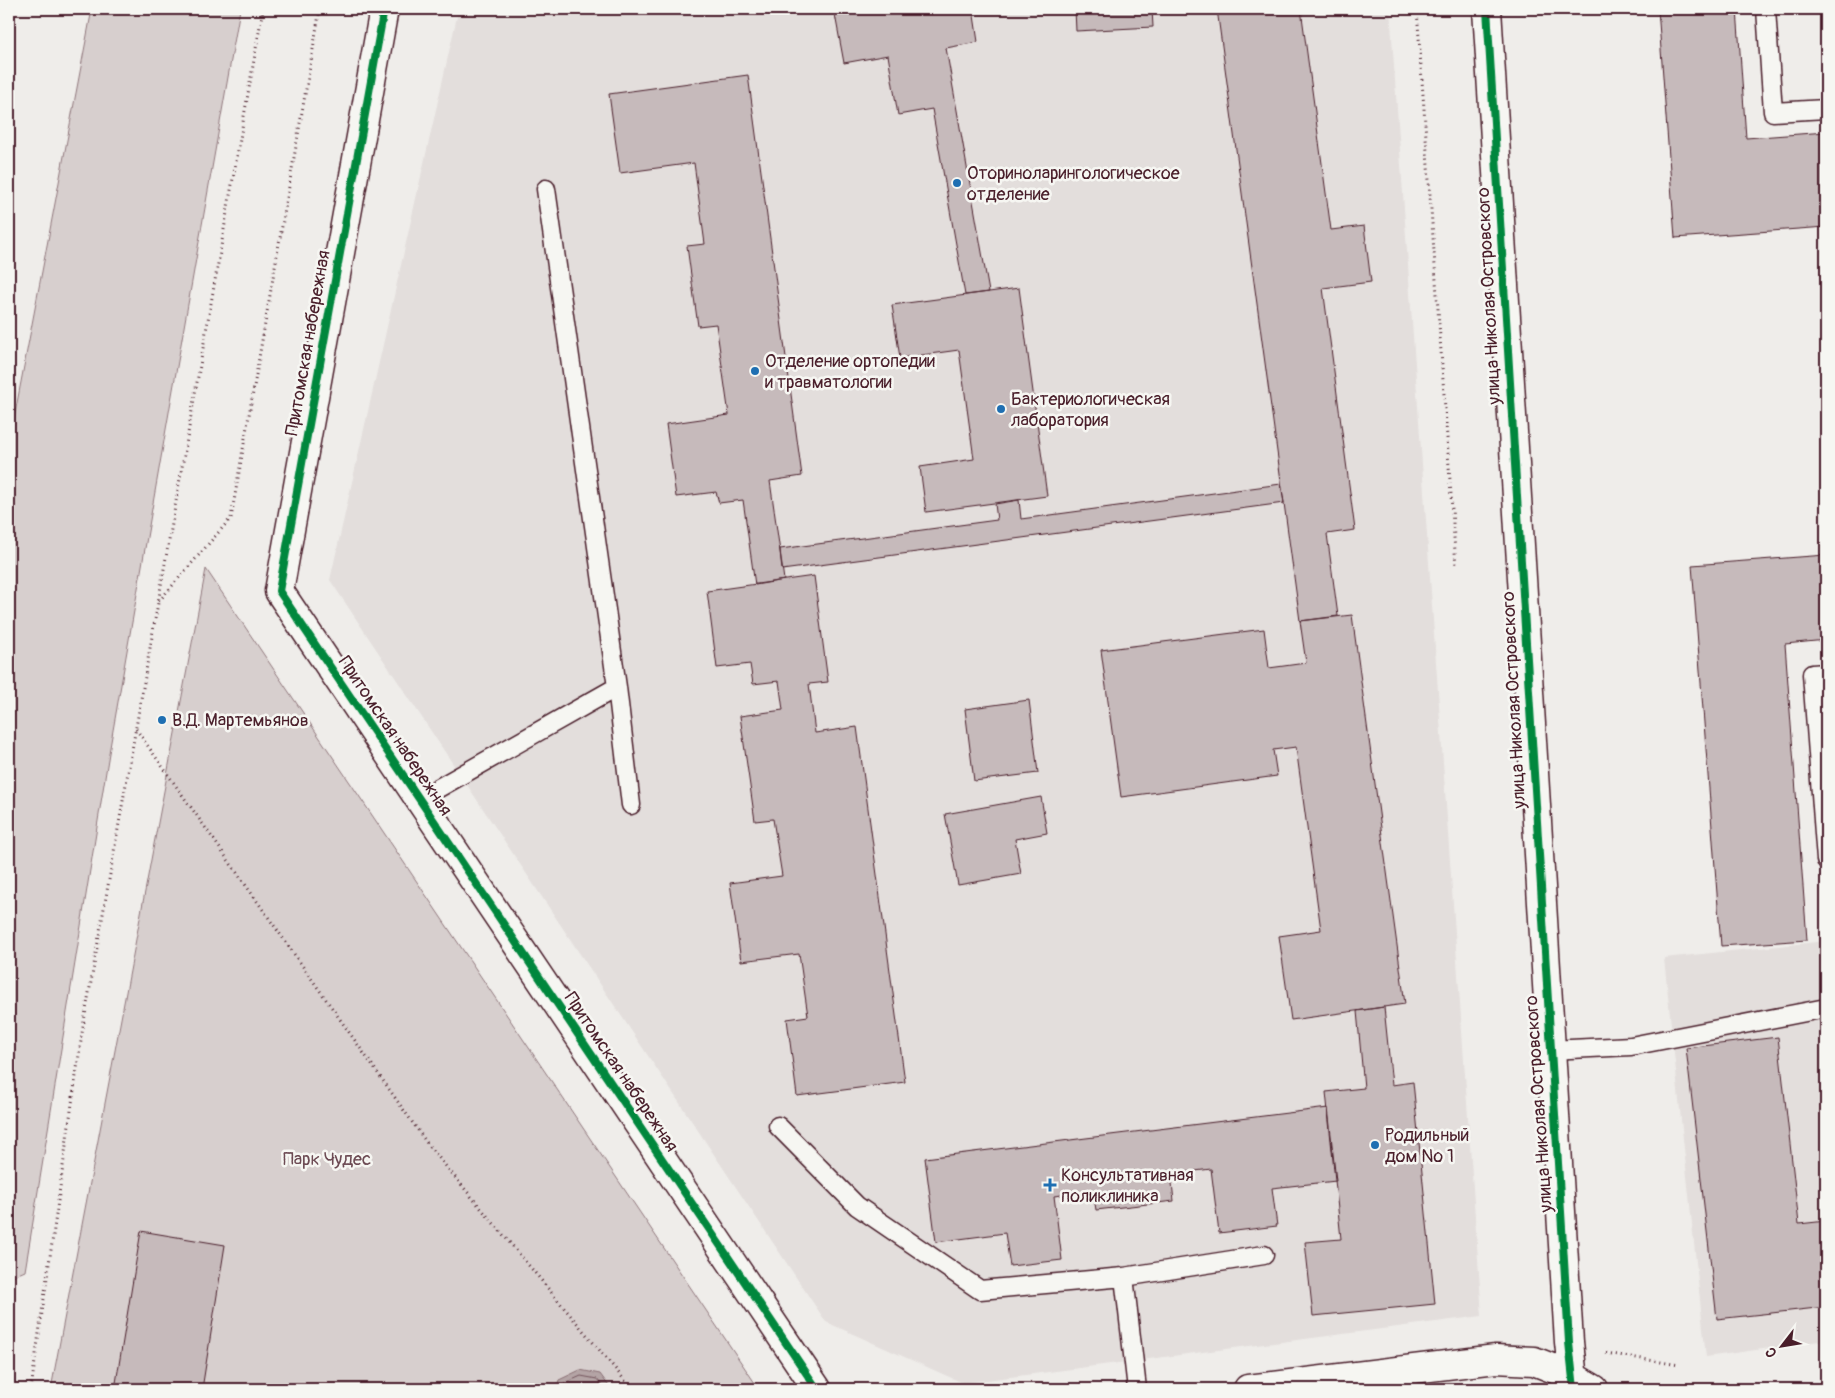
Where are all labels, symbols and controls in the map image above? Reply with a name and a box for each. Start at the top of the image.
place label: Оториноларингологическое отделение [967,162,1180,206]
marker: Оториноларингологическое отделение [951,177,963,189]
street label: улица Николая Островского [1472,187,1506,406]
street label: Притомская набережная [280,249,336,437]
place label: Отделение ортопедии и травматологии [765,350,935,394]
marker: Отделение ортопедии и травматологии [749,365,761,377]
place label: Бактериологическая лаборатория [1011,388,1170,432]
marker: Бактериологическая лаборатория [995,403,1007,415]
street label: улица Николая Островского [1497,591,1531,810]
street label: Притомская набережная [333,652,457,820]
place label: В.Д. Мартемьянов [172,709,309,732]
marker: В.Д. Мартемьянов [156,714,168,726]
street label: Притомская набережная [559,988,683,1156]
street label: улица Николая Островского [1520,994,1558,1214]
place label: Родильный дом № 1 [1385,1124,1469,1168]
marker: Родильный дом № 1 [1369,1139,1381,1151]
park label: Парк Чудес [283,1148,371,1171]
place label: Консультативная поликлиника [1061,1164,1194,1208]
marker: Консультативная поликлиника [1043,1178,1057,1192]
north arrow [1758,1320,1808,1370]
text: С [1762,1344,1781,1361]

